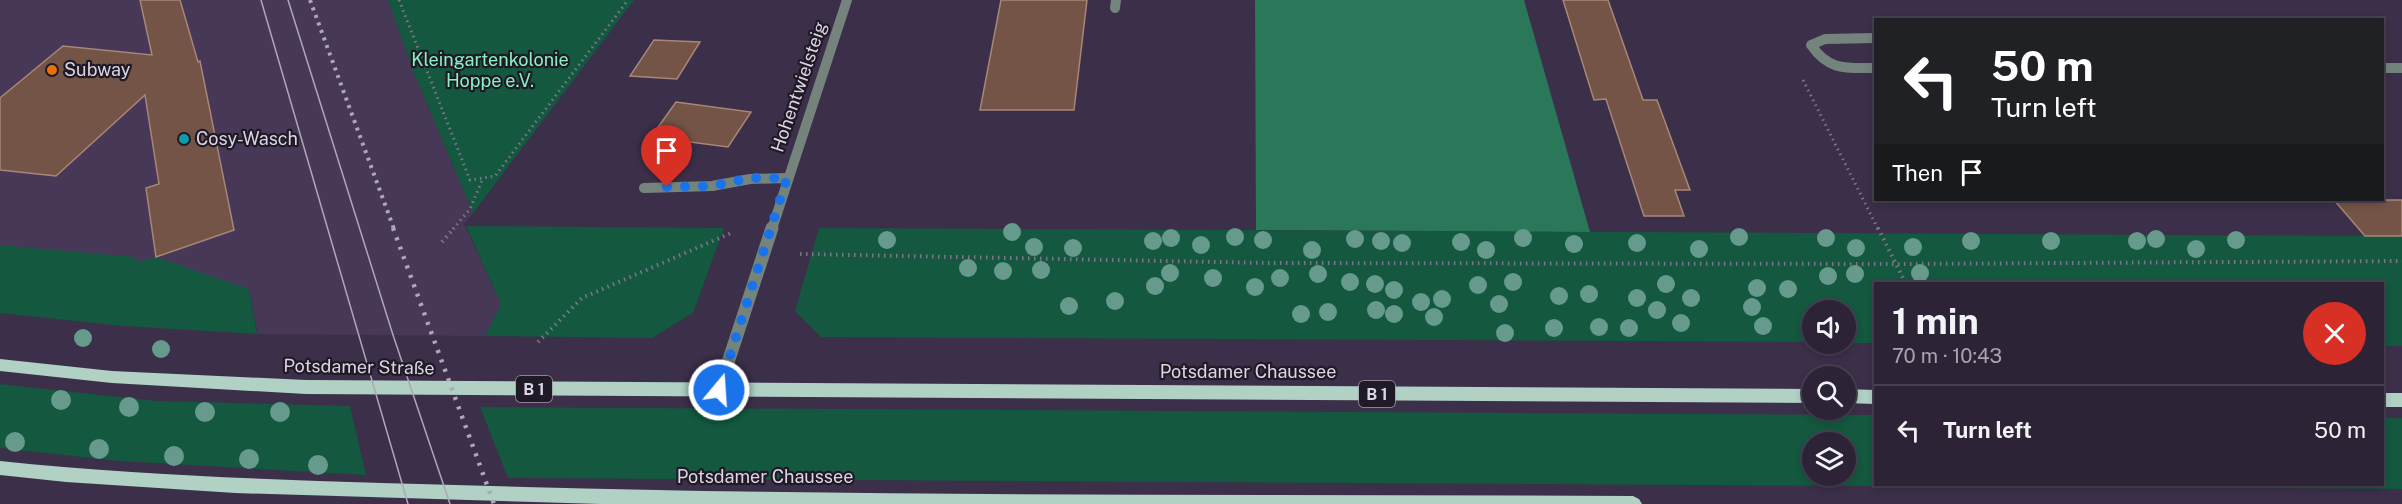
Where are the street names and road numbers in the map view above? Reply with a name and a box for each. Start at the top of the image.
street label: Hohentwielsteig [766,19,831,155]
street label: Potsdamer Straße [283,355,435,378]
street label: Potsdamer Chaussee [1160,361,1336,382]
road number: B 1 [516,376,552,402]
road number: B 1 [1359,381,1395,407]
street label: Potsdamer Chaussee [677,466,853,487]

